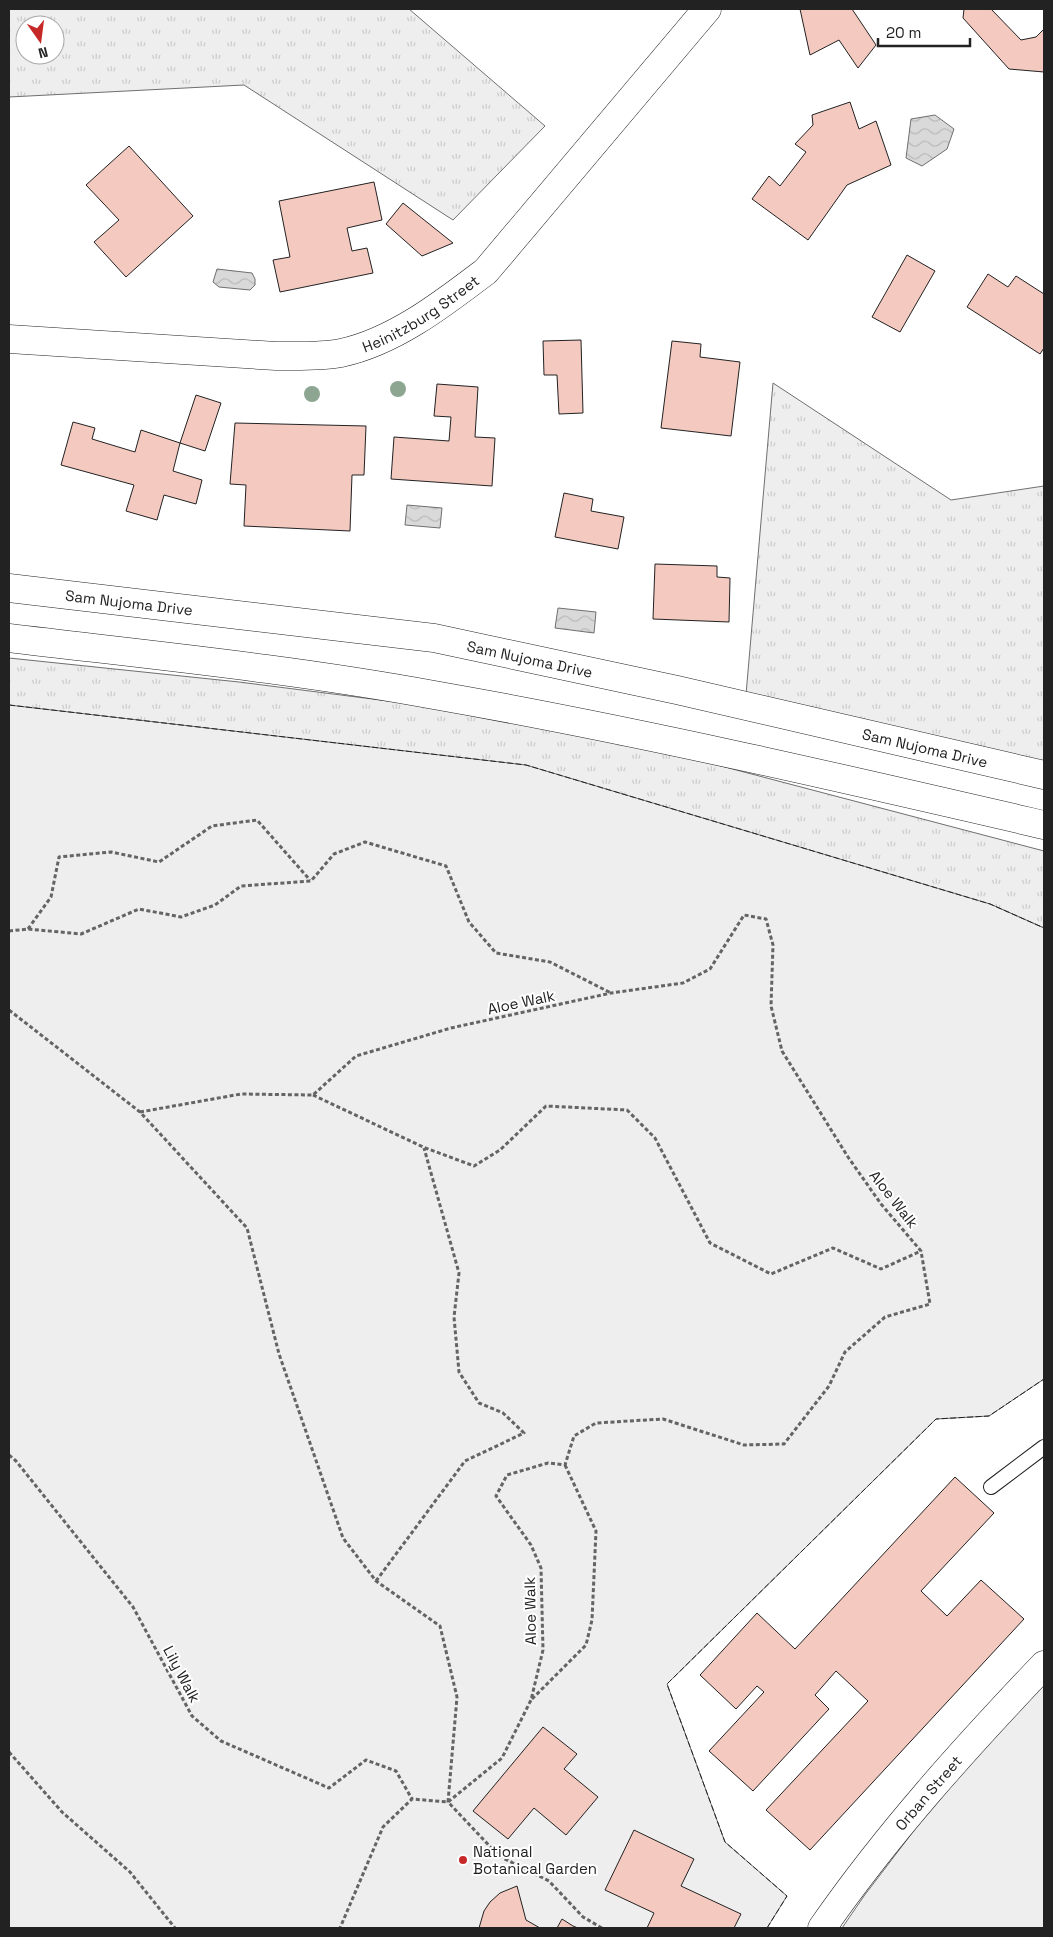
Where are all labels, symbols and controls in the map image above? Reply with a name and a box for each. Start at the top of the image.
north arrow [15,15,65,65]
scale bar [878,15,970,47]
text: 20 m [886,23,921,42]
text: N [36,43,50,62]
street label: Heinitzburg Street [359,270,483,356]
street label: Sam Nujoma Drive [64,585,194,619]
street label: Sam Nujoma Drive [465,636,595,681]
street label: Sam Nujoma Drive [860,724,990,771]
street label: Aloe Walk [486,986,556,1018]
street label: Aloe Walk [865,1166,923,1232]
street label: Aloe Walk [520,1577,540,1645]
street label: Lily Walk [159,1642,205,1706]
street label: Orban Street [891,1751,966,1834]
place label: National Botanical Garden [473,1842,597,1878]
marker: National Botanical Garden [457,1854,469,1866]

